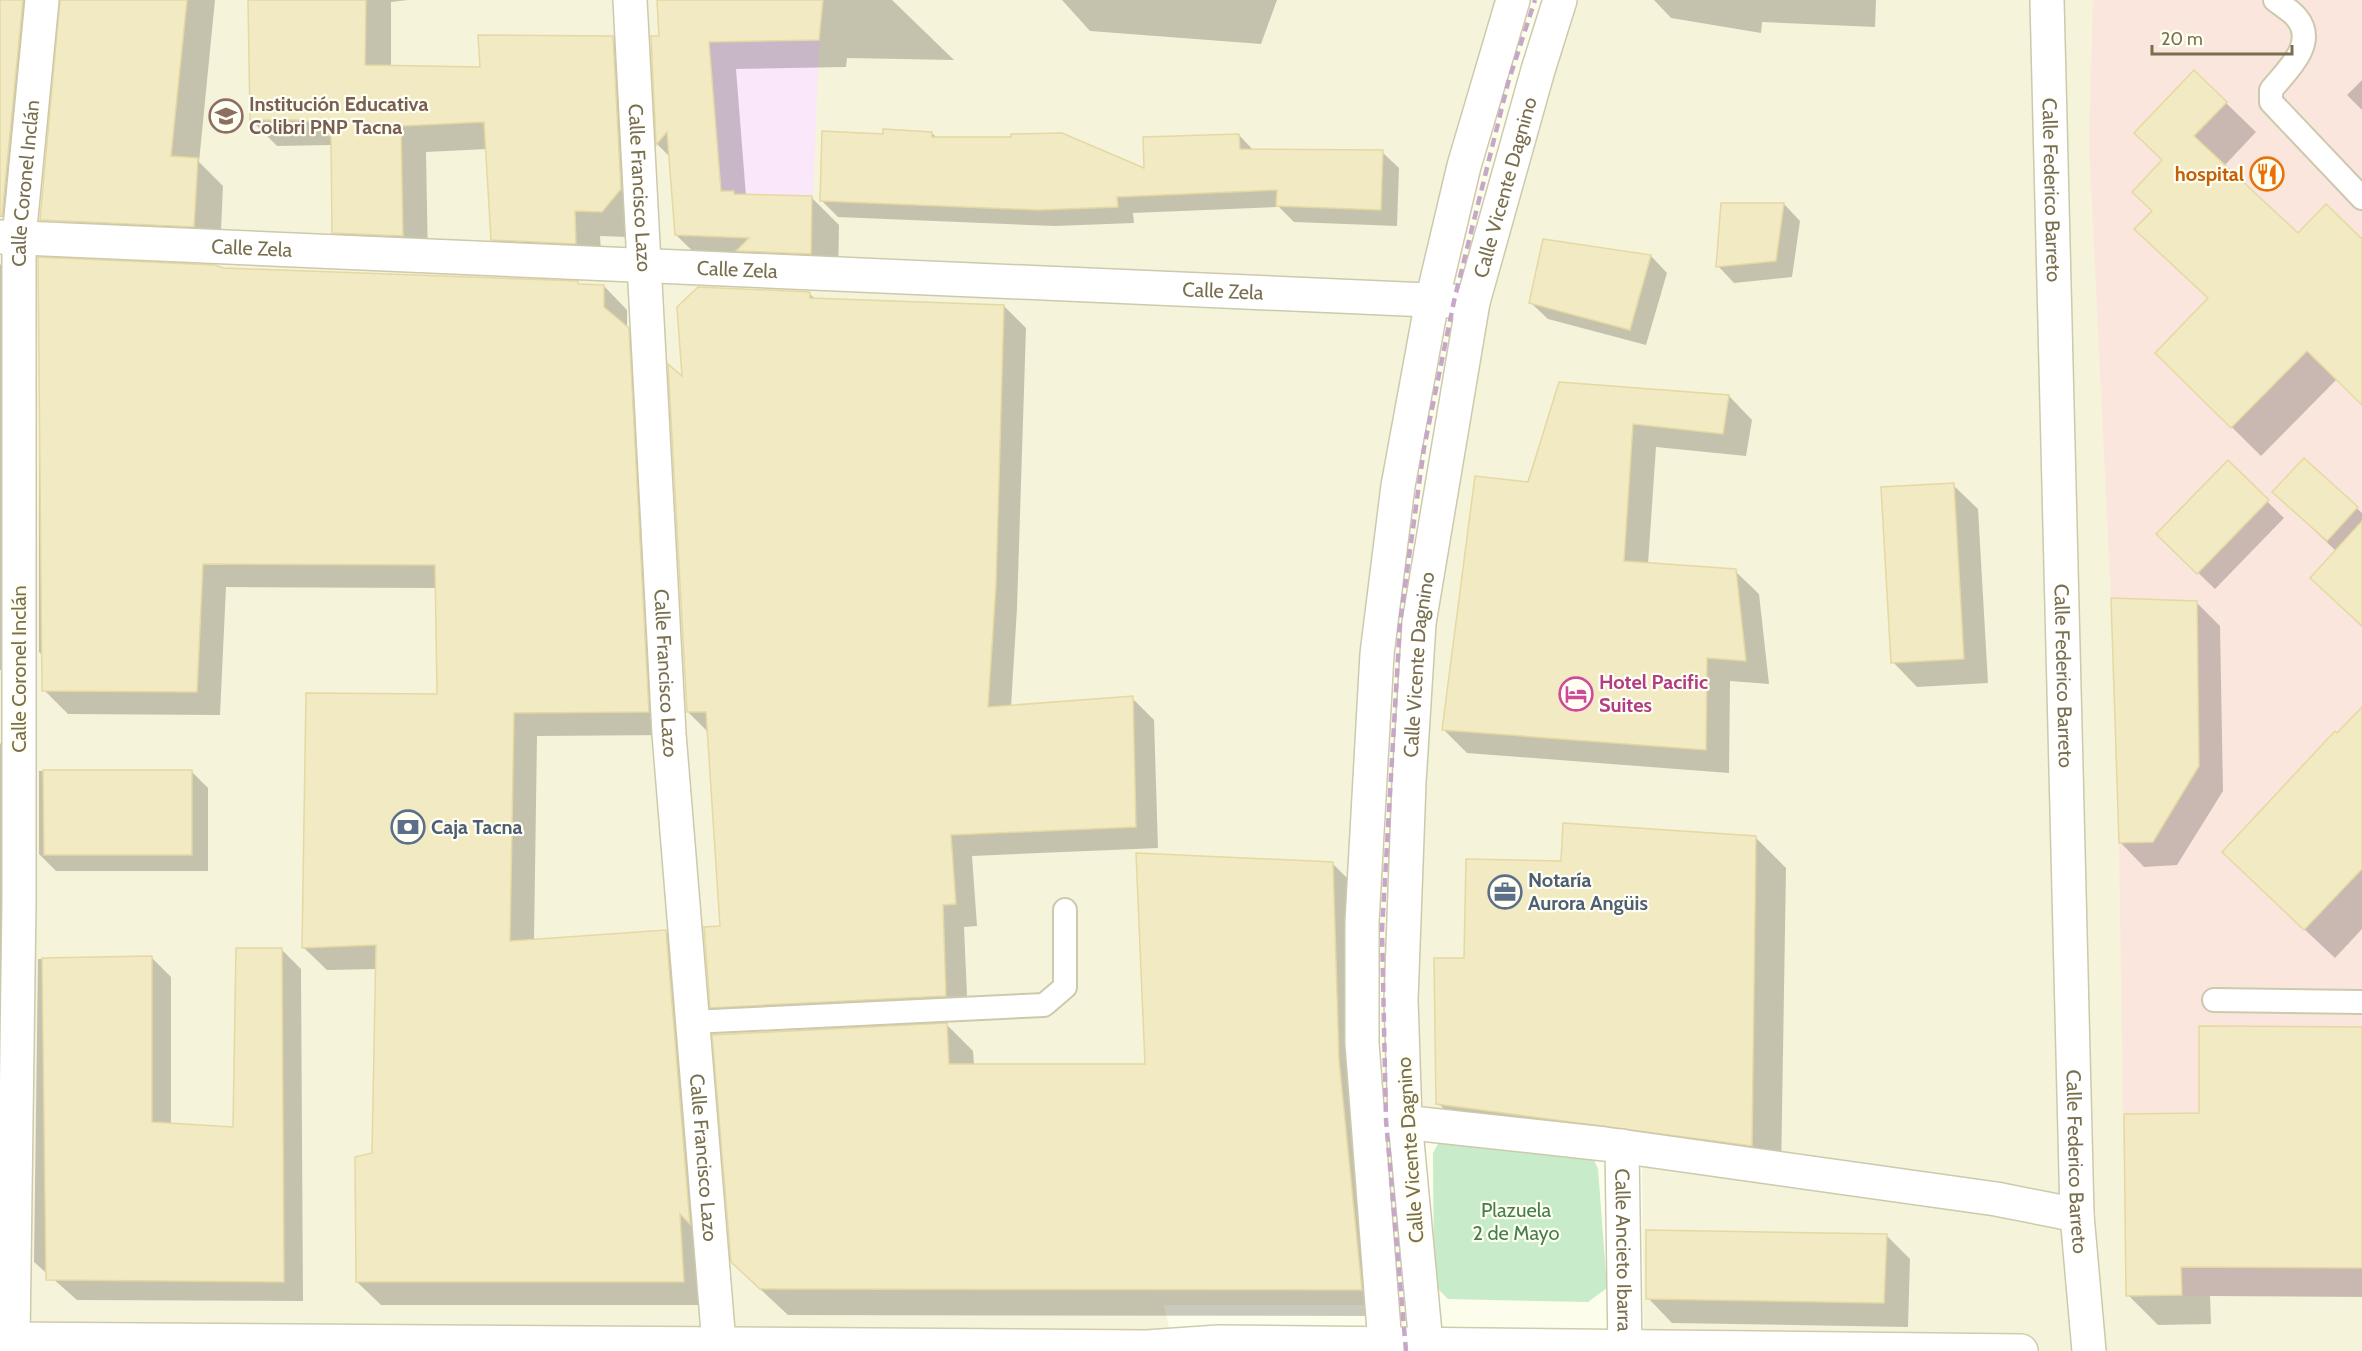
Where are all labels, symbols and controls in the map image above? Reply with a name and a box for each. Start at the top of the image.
scale bar [2152,18,2292,56]
text: 20 m [2161,28,2203,50]
place label: Institución Educativa Colibri PNP Tacna [249,92,428,139]
street label: Calle Vicente Dagnino [1468,94,1542,281]
school or university icon: Institución Educativa Colibri PNP Tacna [208,98,244,134]
street label: Calle Federico Barreto [2037,98,2066,282]
street label: Calle Coronel Inclán [7,99,44,267]
street label: Calle Francisco Lazo [624,103,656,273]
restaurant icon: hospital [2249,156,2285,192]
place label: hospital [2175,162,2244,186]
street label: Calle Zela [211,234,293,262]
street label: Calle Zela [696,256,779,283]
street label: Calle Zela [1182,277,1264,305]
street label: Calle Vicente Dagnino [1399,570,1439,758]
street label: Calle Federico Barreto [2049,583,2078,768]
street label: Calle Coronel Inclán [7,585,31,753]
street label: Calle Francisco Lazo [649,588,683,758]
place label: Hotel Pacific Suites [1599,670,1708,717]
hotel icon: Hotel Pacific Suites [1558,676,1594,712]
bank icon: Caja Tacna [390,809,426,845]
place label: Caja Tacna [431,815,523,839]
place label: Notaría Aurora Angüis [1528,868,1648,915]
office icon: Notaría Aurora Angüis [1487,874,1523,910]
street label: Calle Vicente Dagnino [1392,1056,1428,1244]
street label: Calle Federico Barreto [2061,1069,2092,1255]
street label: Calle Francisco Lazo [685,1073,723,1243]
street label: Calle Ancieto Ibarra [1610,1168,1637,1332]
park label: Plazuela 2 de Mayo [1472,1198,1560,1245]

